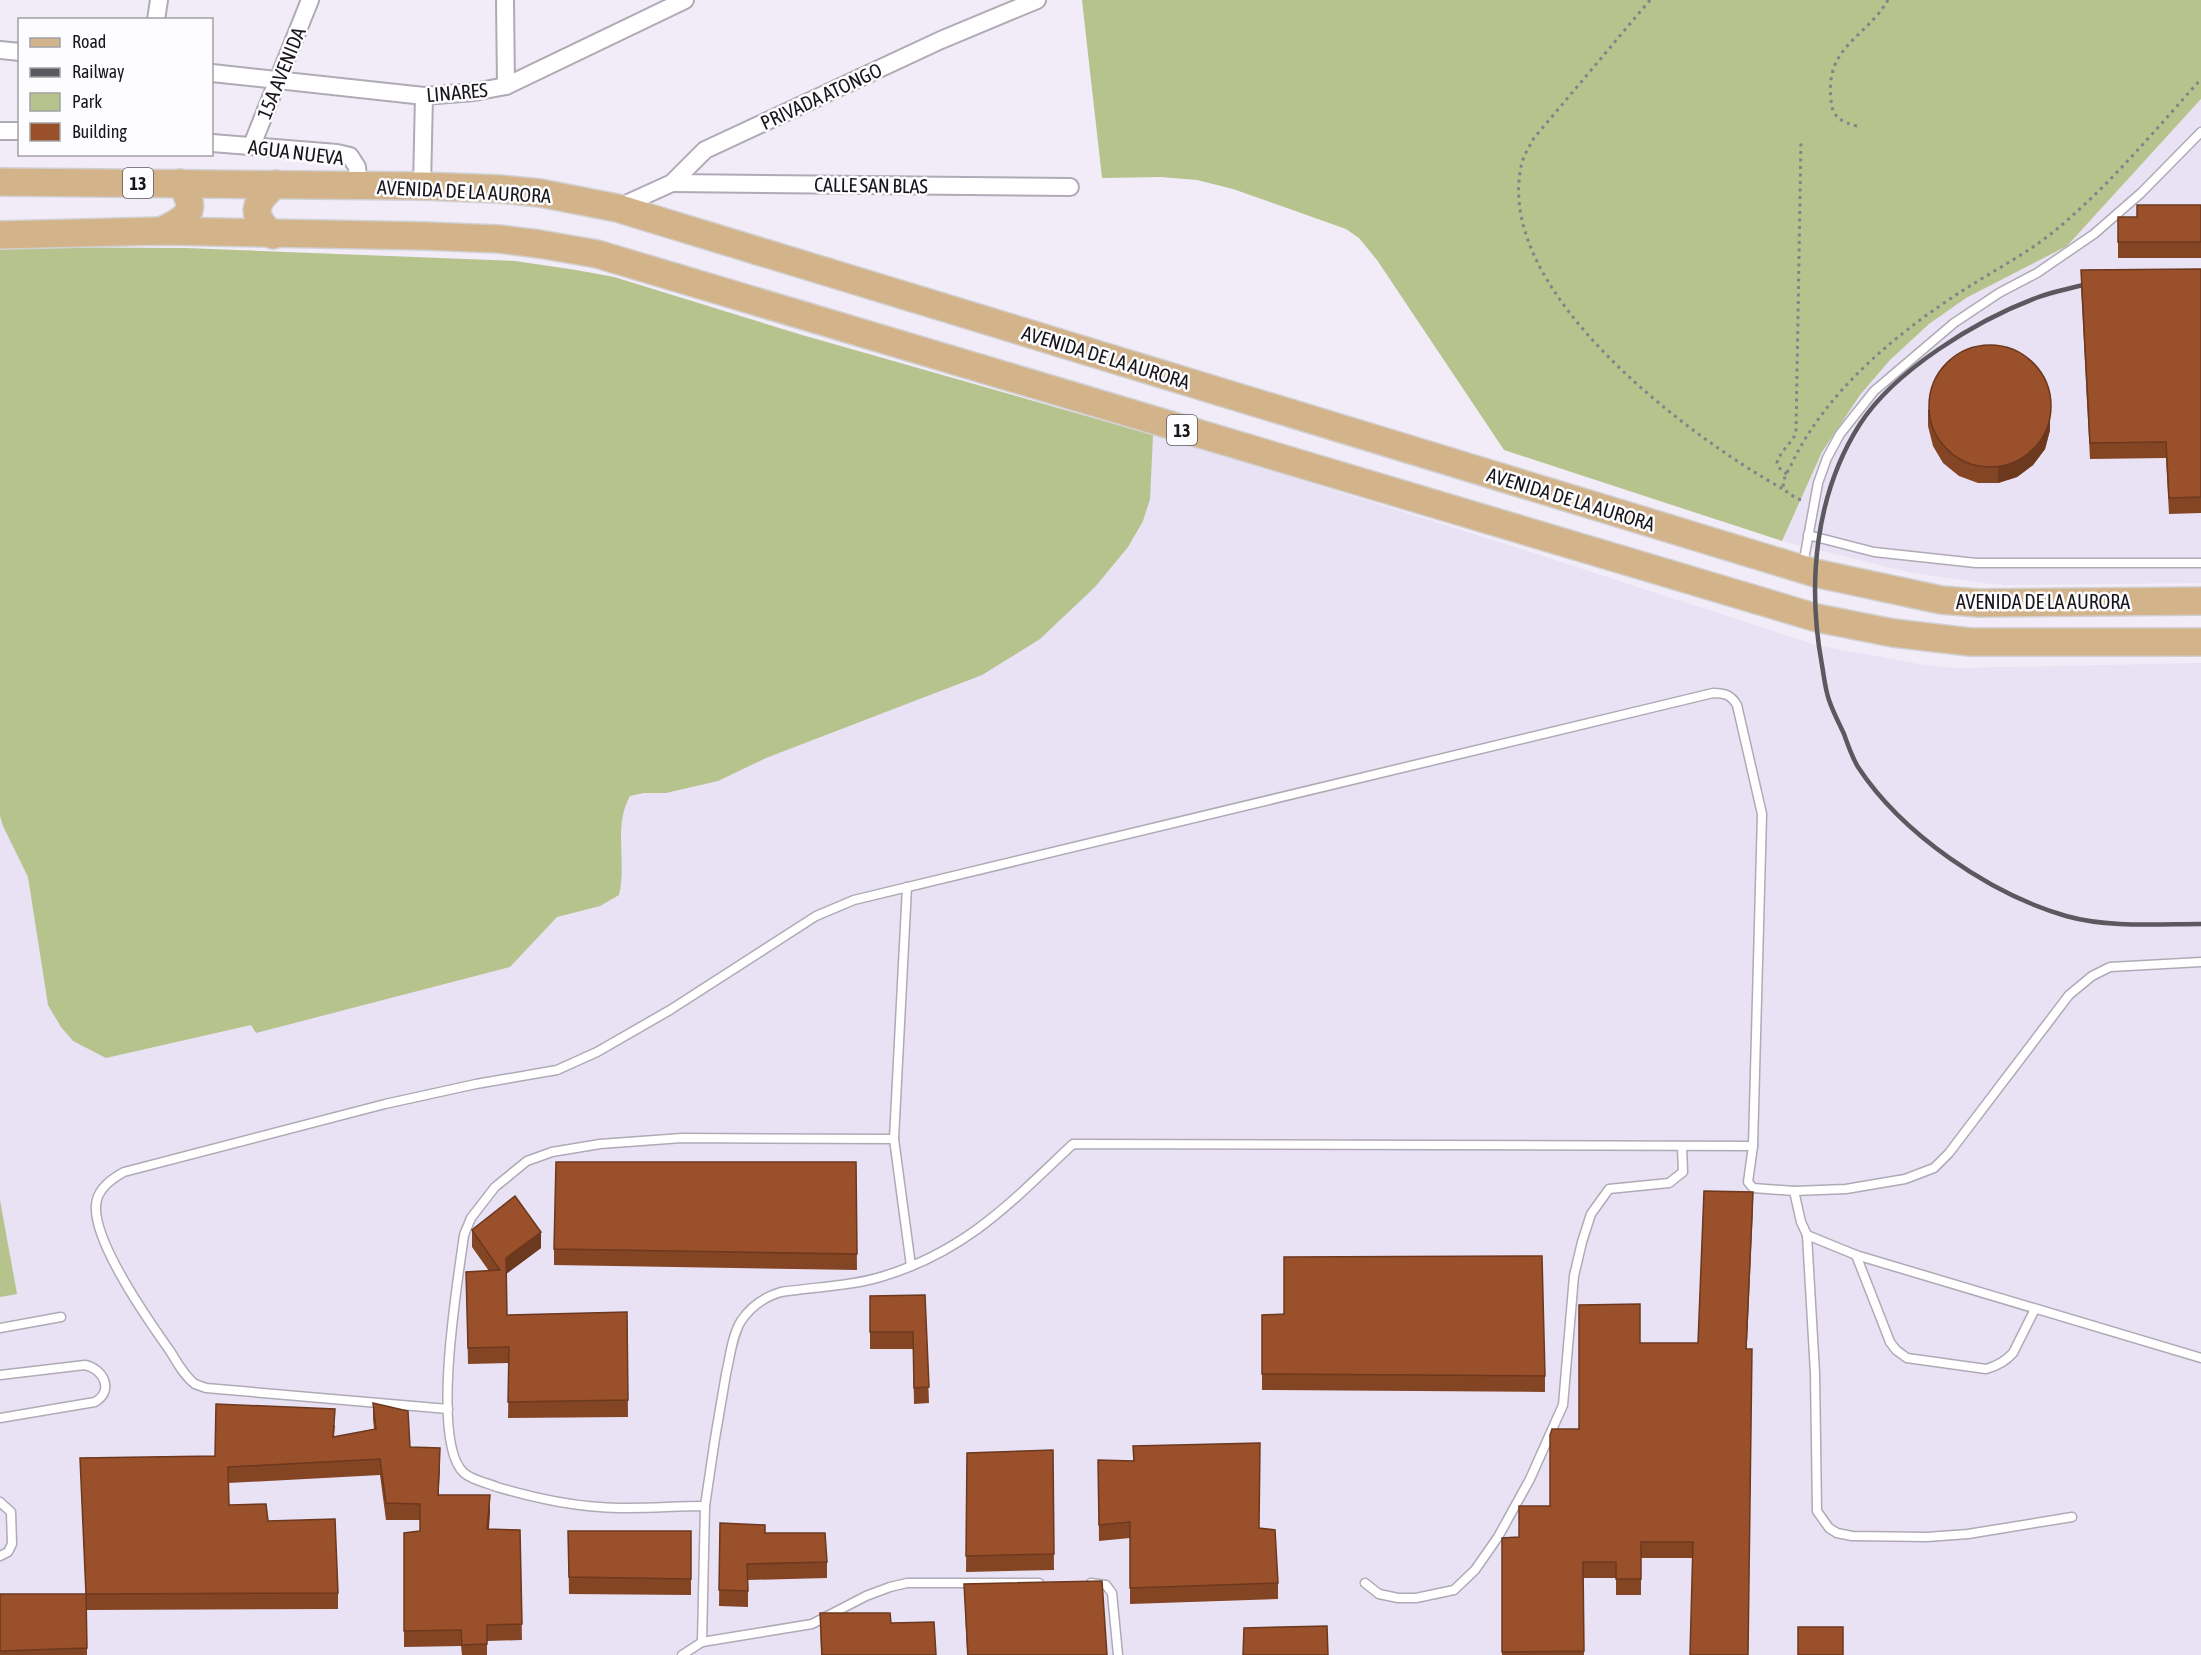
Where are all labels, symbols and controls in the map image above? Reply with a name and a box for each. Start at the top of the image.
legend [18,18,213,156]
street label: 15A AVENIDA [252,24,310,122]
text: Road [72,31,106,52]
street label: PRIVADA ATONGO [757,58,885,134]
text: Railway [72,61,124,82]
street label: LINARES [425,78,489,106]
text: Park [72,91,102,112]
text: Building [72,121,127,142]
street label: AGUA NUEVA [247,135,345,169]
road number: 13 [123,168,153,198]
street label: CALLE SAN BLAS [814,173,928,197]
street label: AVENIDA DE LA AURORA [377,175,552,207]
street label: AVENIDA DE LA AURORA [1019,321,1193,393]
road number: 13 [1167,415,1197,445]
street label: AVENIDA DE LA AURORA [1484,463,1658,535]
street label: AVENIDA DE LA AURORA [1956,590,2130,613]

